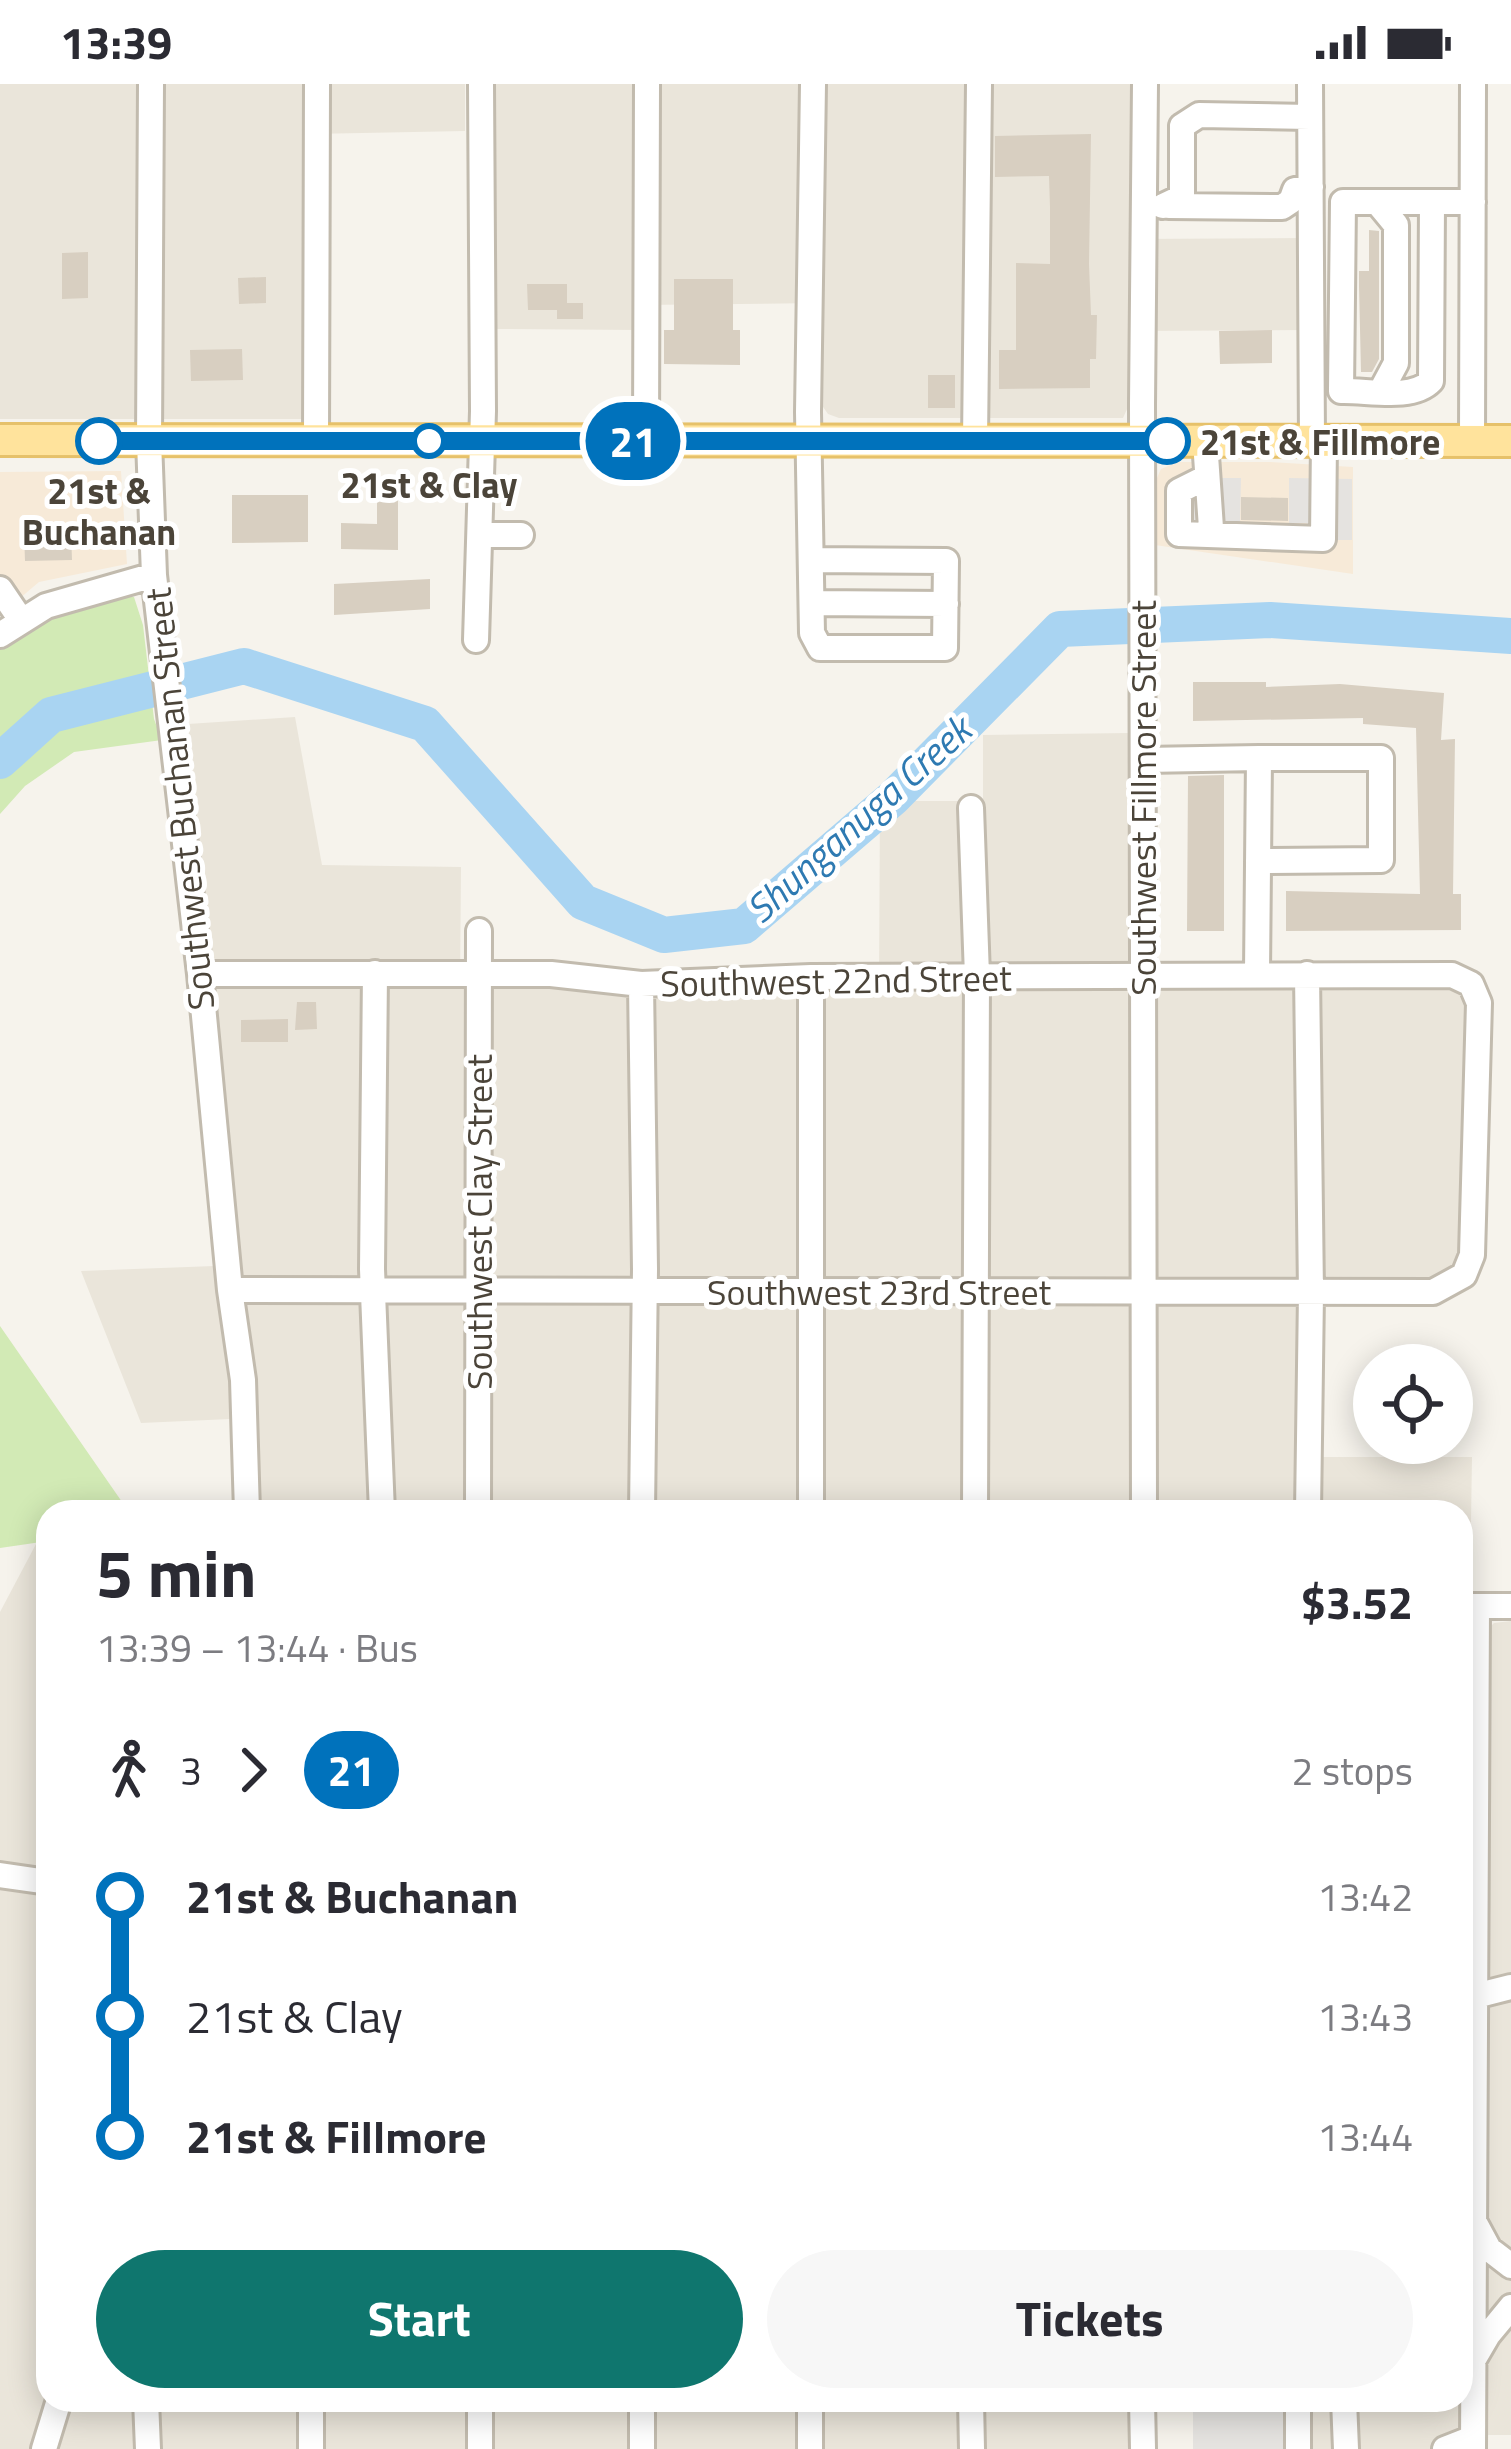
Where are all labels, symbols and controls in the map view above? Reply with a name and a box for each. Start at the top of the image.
text: 13:39 [60,8,172,76]
line badge: 21 [579,402,687,480]
text: 21 [609,409,657,473]
place label: 21st & Fillmore [1200,414,1440,469]
marker: 21st & Buchanan [77,419,121,463]
marker: 21st & Fillmore [1145,419,1189,463]
marker: 21st & Clay [413,425,445,457]
place label: 21st & Clay [341,457,517,512]
place label: 21st & Buchanan [22,463,176,559]
street label: Southwest Buchanan Street [129,585,229,1013]
street label: Southwest Fillmore Street [1115,600,1170,996]
water label: Shunganuga Creek [732,698,987,936]
street label: Southwest 22nd Street [660,949,1013,1011]
street label: Southwest Clay Street [451,1054,506,1390]
street label: Southwest 23rd Street [707,1264,1051,1319]
map controls [1353,1344,1473,1464]
button: locate [1353,1344,1473,1464]
text: 5 min [96,1522,256,1623]
text: $3.52 [1301,1568,1413,1636]
text: 13:39 – 13:44 · Bus [96,1618,418,1677]
icon: walk [96,1737,162,1803]
icon: forward [220,1737,286,1803]
text: 21 [328,1738,375,1802]
text: 3 [180,1741,202,1800]
text: 2 stops [1291,1741,1413,1800]
text: 21st & Buchanan [186,1862,518,1930]
text: 13:42 [1317,1867,1413,1926]
text: 21st & Clay [186,1982,403,2050]
text: 13:43 [1317,1987,1413,2046]
text: 21st & Fillmore [186,2102,487,2170]
text: 13:44 [1317,2107,1413,2166]
button: Start [96,2250,743,2388]
button: Tickets [767,2250,1413,2388]

